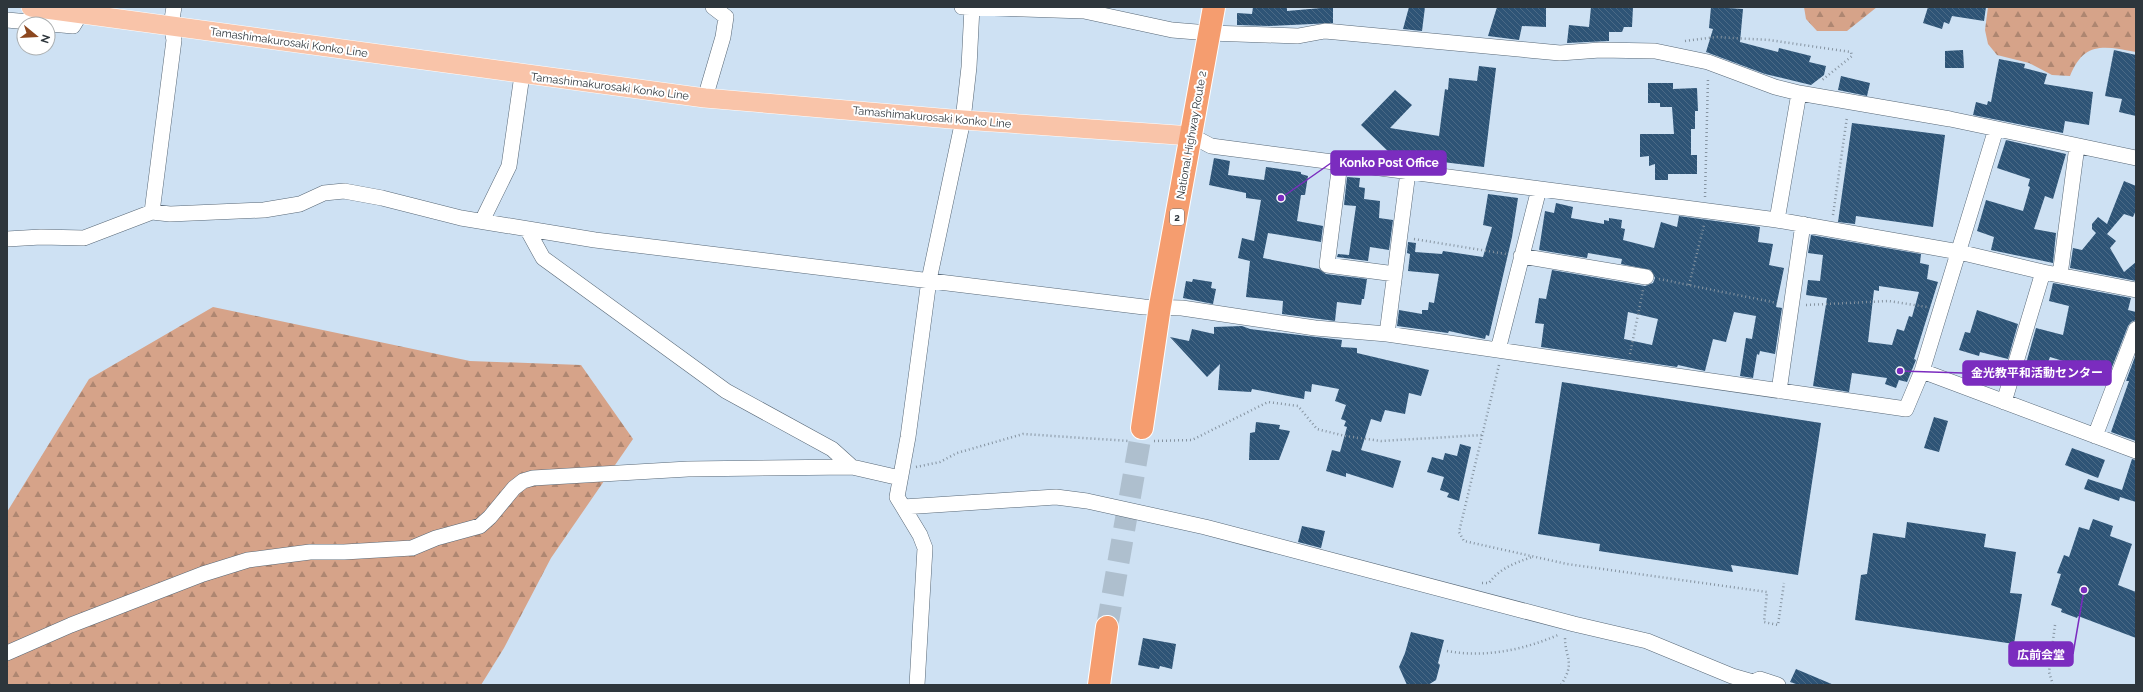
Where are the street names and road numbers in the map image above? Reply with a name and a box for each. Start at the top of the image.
street label: Tamashimakurosaki Konko Line [209,25,369,60]
street label: Tamashimakurosaki Konko Line [530,70,690,103]
street label: National Highway Route 2 [1174,70,1209,200]
street label: Tamashimakurosaki Konko Line [852,104,1012,131]
road number: 2 [1170,209,1184,225]

